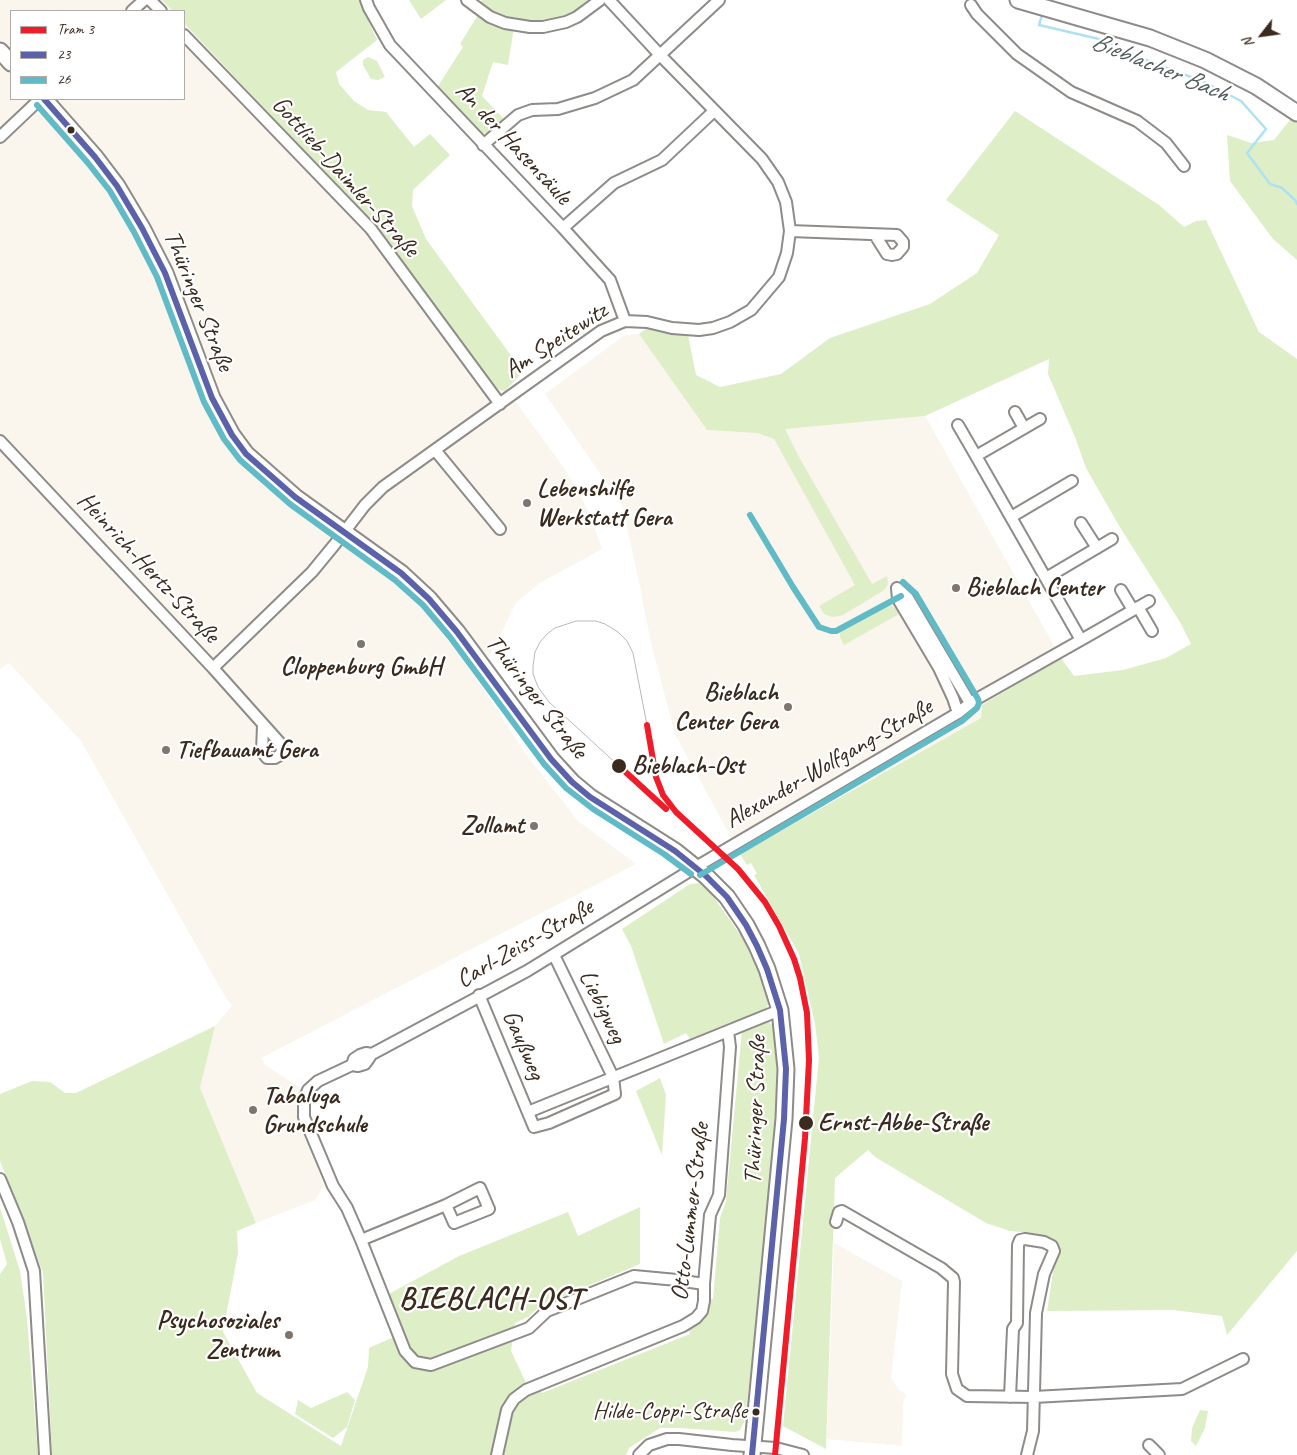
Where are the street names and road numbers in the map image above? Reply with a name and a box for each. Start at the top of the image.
street label: An der Hasensäule [449,76,577,212]
street label: Gottlieb-Daimler-Straße [265,90,425,264]
street label: Thüringer Straße [156,226,240,376]
street label: Am Speitewitz [499,297,613,385]
street label: Heinrich-Hertz-Straße [70,486,226,650]
street label: Thüringer Straße [478,629,594,765]
street label: Alexander-Wolfgang-Straße [720,692,938,836]
street label: Carl-Zeiss-Straße [451,893,599,995]
street label: Liebigweg [571,965,633,1049]
street label: Gaußweg [495,1006,551,1084]
street label: Thüringer Straße [738,1035,774,1185]
street label: Otto-Lummer-Straße [665,1121,717,1303]

